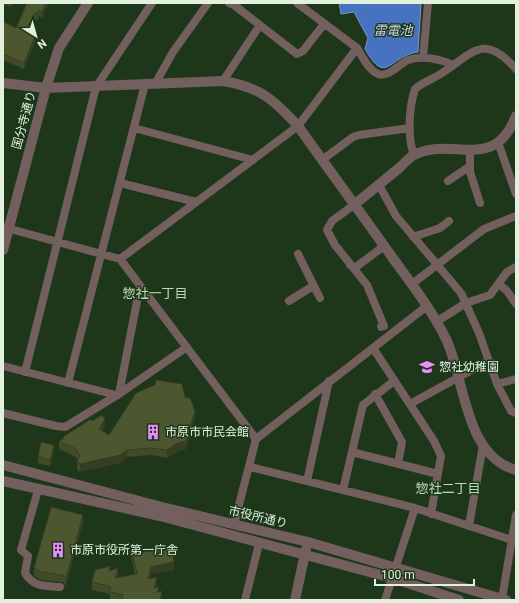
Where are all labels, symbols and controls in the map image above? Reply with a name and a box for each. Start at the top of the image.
north arrow [16,16,56,56]
water label: 雷電池 [373,23,414,38]
text: N [35,36,49,51]
street label: 国分寺通り [9,89,39,151]
district label: 惣社一丁目 [122,286,188,301]
school or university icon: 惣社幼稚園 [418,358,436,376]
place label: 惣社幼稚園 [439,360,499,374]
building icon: 市原市市民会館 [144,423,162,441]
place label: 市原市市民会館 [165,425,249,439]
district label: 惣社二丁目 [415,481,481,496]
street label: 市役所通り [227,503,289,531]
building icon: 市原市役所第一庁舎 [49,541,67,559]
place label: 市原市役所第一庁舎 [70,543,178,557]
scale bar [375,561,474,587]
text: 100 m [381,568,415,582]

